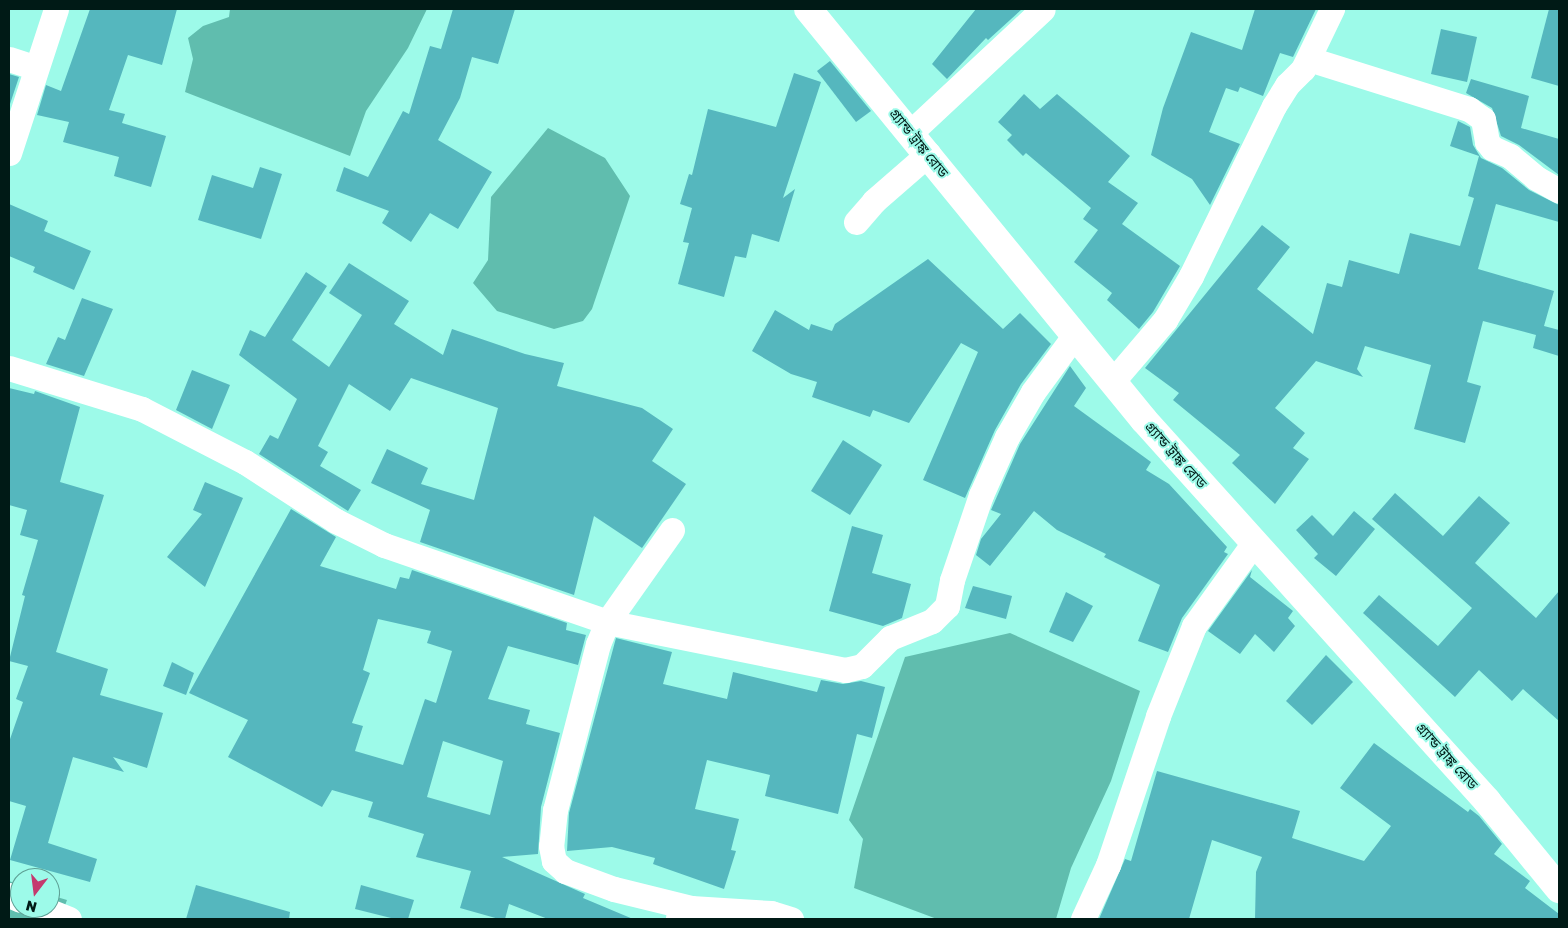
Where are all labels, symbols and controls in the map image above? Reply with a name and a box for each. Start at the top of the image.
street label: গ্র্যান্ড ট্রাঙ্ক রোড [886,105,952,181]
street label: গ্র্যান্ড ট্রাঙ্ক রোড [1142,418,1210,492]
street label: গ্র্যান্ড ট্রাঙ্ক রোড [1413,719,1481,793]
north arrow [10,868,60,918]
text: N [24,897,39,917]

